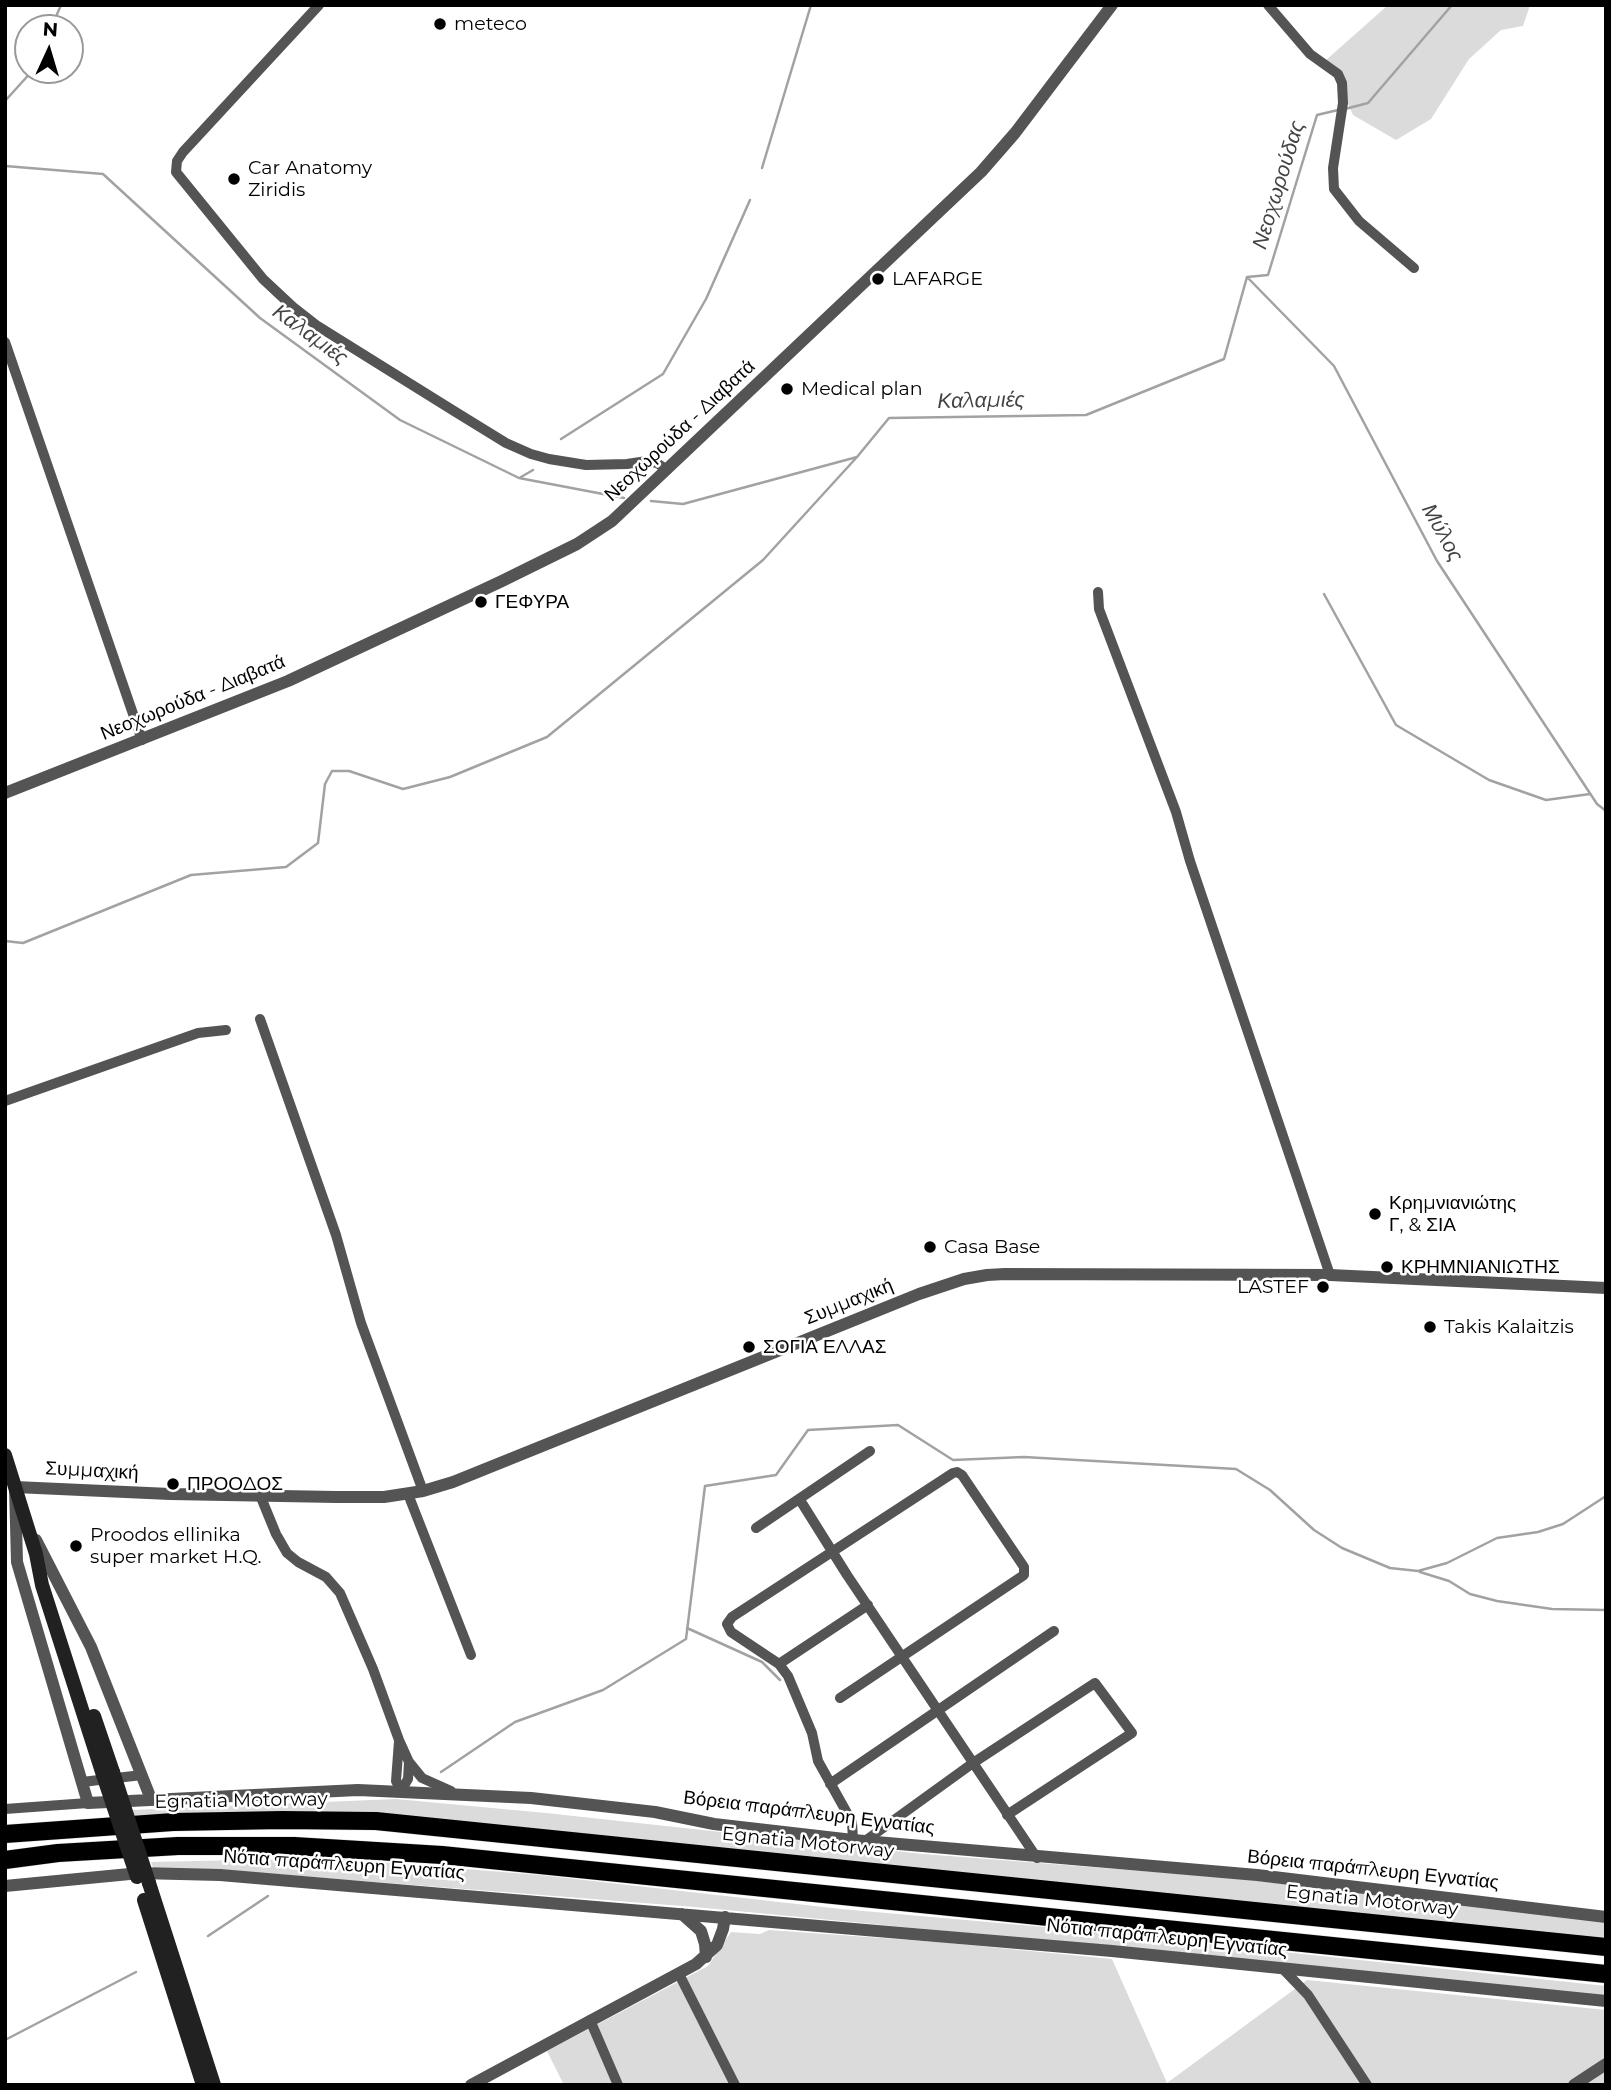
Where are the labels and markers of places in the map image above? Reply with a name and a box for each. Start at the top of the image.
place label: meteco [454,13,527,35]
marker: meteco [432,16,448,32]
place label: Car Anatomy Ziridis [248,157,372,201]
marker: Car Anatomy Ziridis [226,171,242,187]
place label: LAFARGE [892,268,983,290]
marker: LAFARGE [870,271,886,287]
place label: Medical plan [801,378,923,400]
marker: Medical plan [779,381,795,397]
place label: ΓΕΦΥΡΑ [495,591,569,613]
marker: ΓΕΦΥΡΑ [473,594,489,610]
place label: Κρημνιανιώτης Γ, & ΣΙΑ [1389,1192,1516,1236]
marker: Κρημνιανιώτης Γ, & ΣΙΑ [1367,1206,1383,1222]
place label: Casa Base [944,1236,1040,1258]
marker: Casa Base [922,1239,938,1255]
place label: ΚΡΗΜΝΙΑΝΙΩΤΗΣ [1401,1256,1560,1278]
marker: ΚΡΗΜΝΙΑΝΙΩΤΗΣ [1379,1259,1395,1275]
place label: LASTEF [1237,1276,1309,1298]
marker: LASTEF [1315,1279,1331,1295]
place label: Takis Kalaitzis [1444,1316,1574,1338]
marker: Takis Kalaitzis [1422,1319,1438,1335]
place label: ΣΟΓΙΑ ΕΛΛΑΣ [763,1336,887,1358]
marker: ΣΟΓΙΑ ΕΛΛΑΣ [741,1339,757,1355]
place label: ΠΡΟΟΔΟΣ [187,1473,283,1495]
marker: ΠΡΟΟΔΟΣ [165,1476,181,1492]
place label: Proodos ellinika super market H.Q. [90,1524,262,1568]
marker: Proodos ellinika super market H.Q. [68,1538,84,1554]

